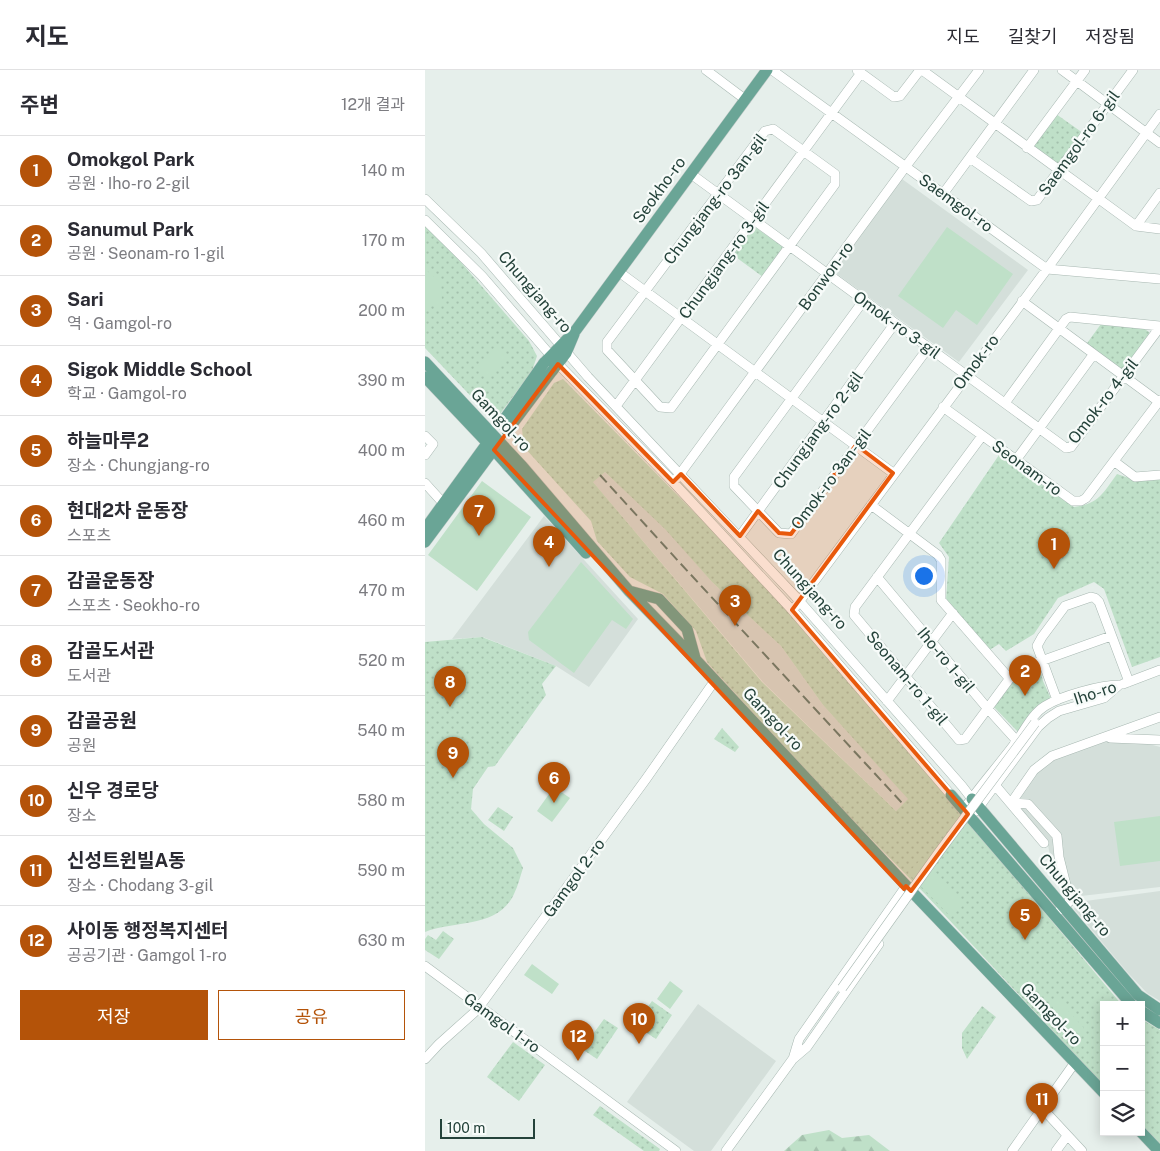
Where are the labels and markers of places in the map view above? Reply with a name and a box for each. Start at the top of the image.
pin: 7 [463,495,495,536]
pin: 4 [533,526,565,567]
pin: 1 [1038,528,1070,569]
pin: 3 [719,585,751,626]
pin: 2 [1009,655,1041,696]
pin: 8 [434,666,466,707]
pin: 9 [437,737,469,778]
pin: 6 [538,762,570,803]
pin: 5 [1009,899,1041,940]
pin: 10 [623,1003,655,1044]
pin: 12 [562,1020,594,1061]
pin: 11 [1026,1083,1058,1124]

